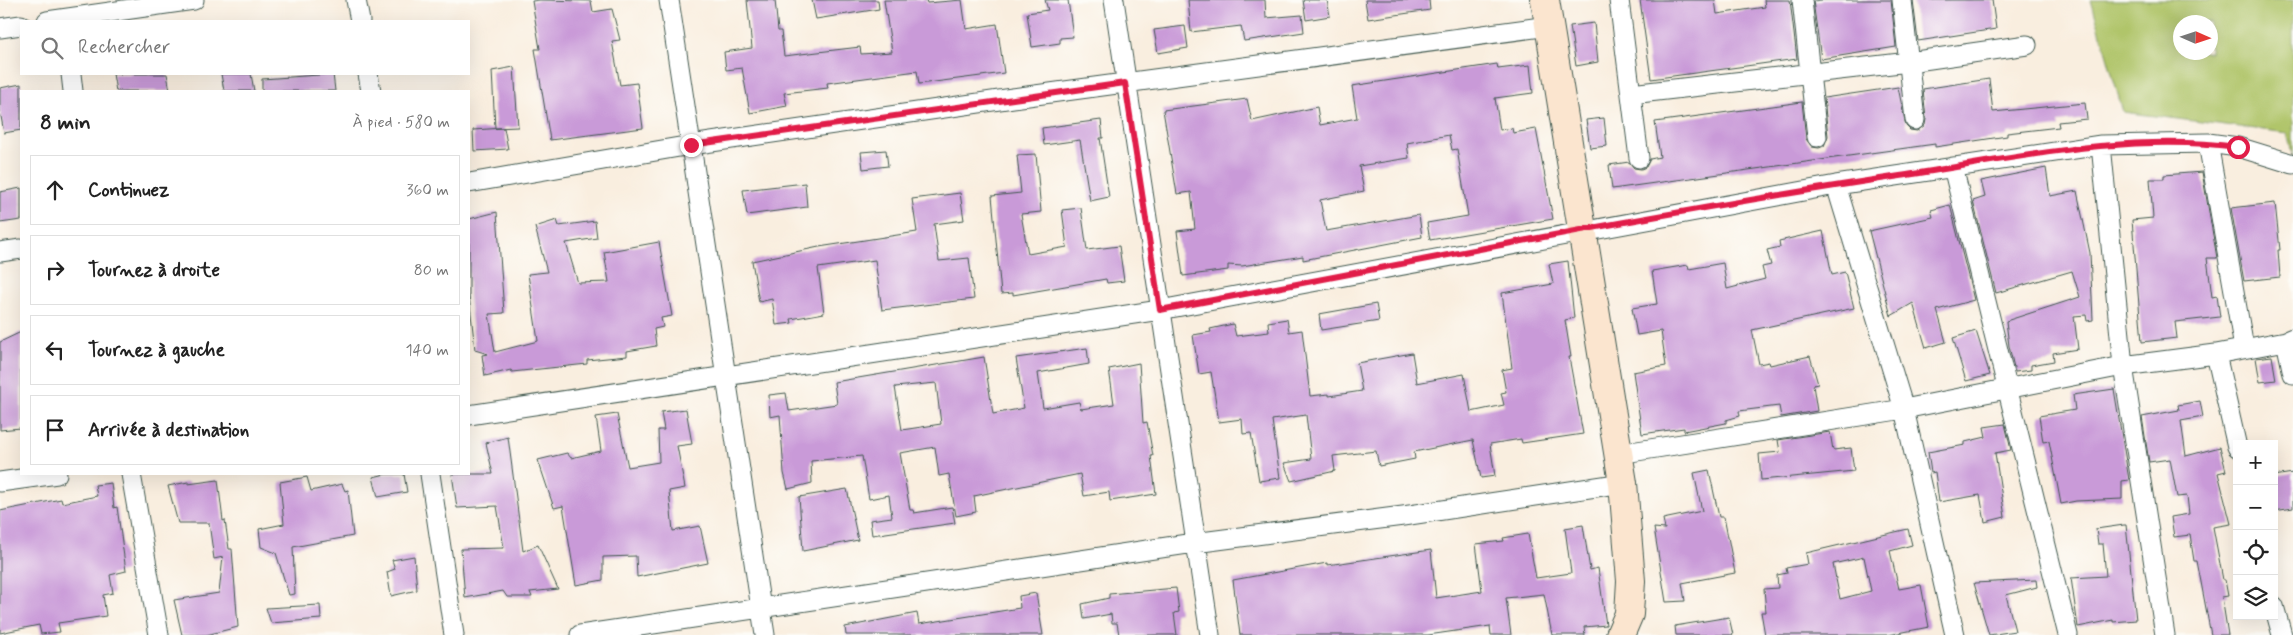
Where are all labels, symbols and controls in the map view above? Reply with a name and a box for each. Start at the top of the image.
north arrow [2173,15,2218,60]
search box [20,20,470,75]
icon: search [38,34,66,62]
text: Rechercher [78,35,170,60]
text: 8 min [40,109,91,137]
text: À pied · 580 m [353,112,450,133]
route end [680,134,703,157]
route start [2227,136,2250,159]
icon: ahead [41,176,69,204]
text: Continuez [88,178,169,203]
text: 360 m [406,180,449,201]
icon: right [41,256,69,284]
text: Tournez à droite [88,258,220,283]
text: 80 m [414,260,449,281]
icon: left [41,336,69,364]
text: Tournez à gauche [88,338,225,363]
text: 140 m [405,340,449,361]
icon: arrive [41,416,69,444]
text: Arrivée à destination [88,418,249,443]
map controls [2233,440,2278,620]
button: + [2233,440,2278,485]
button: − [2233,485,2278,530]
button: locate [2233,530,2278,575]
button: layers [2233,575,2278,620]

